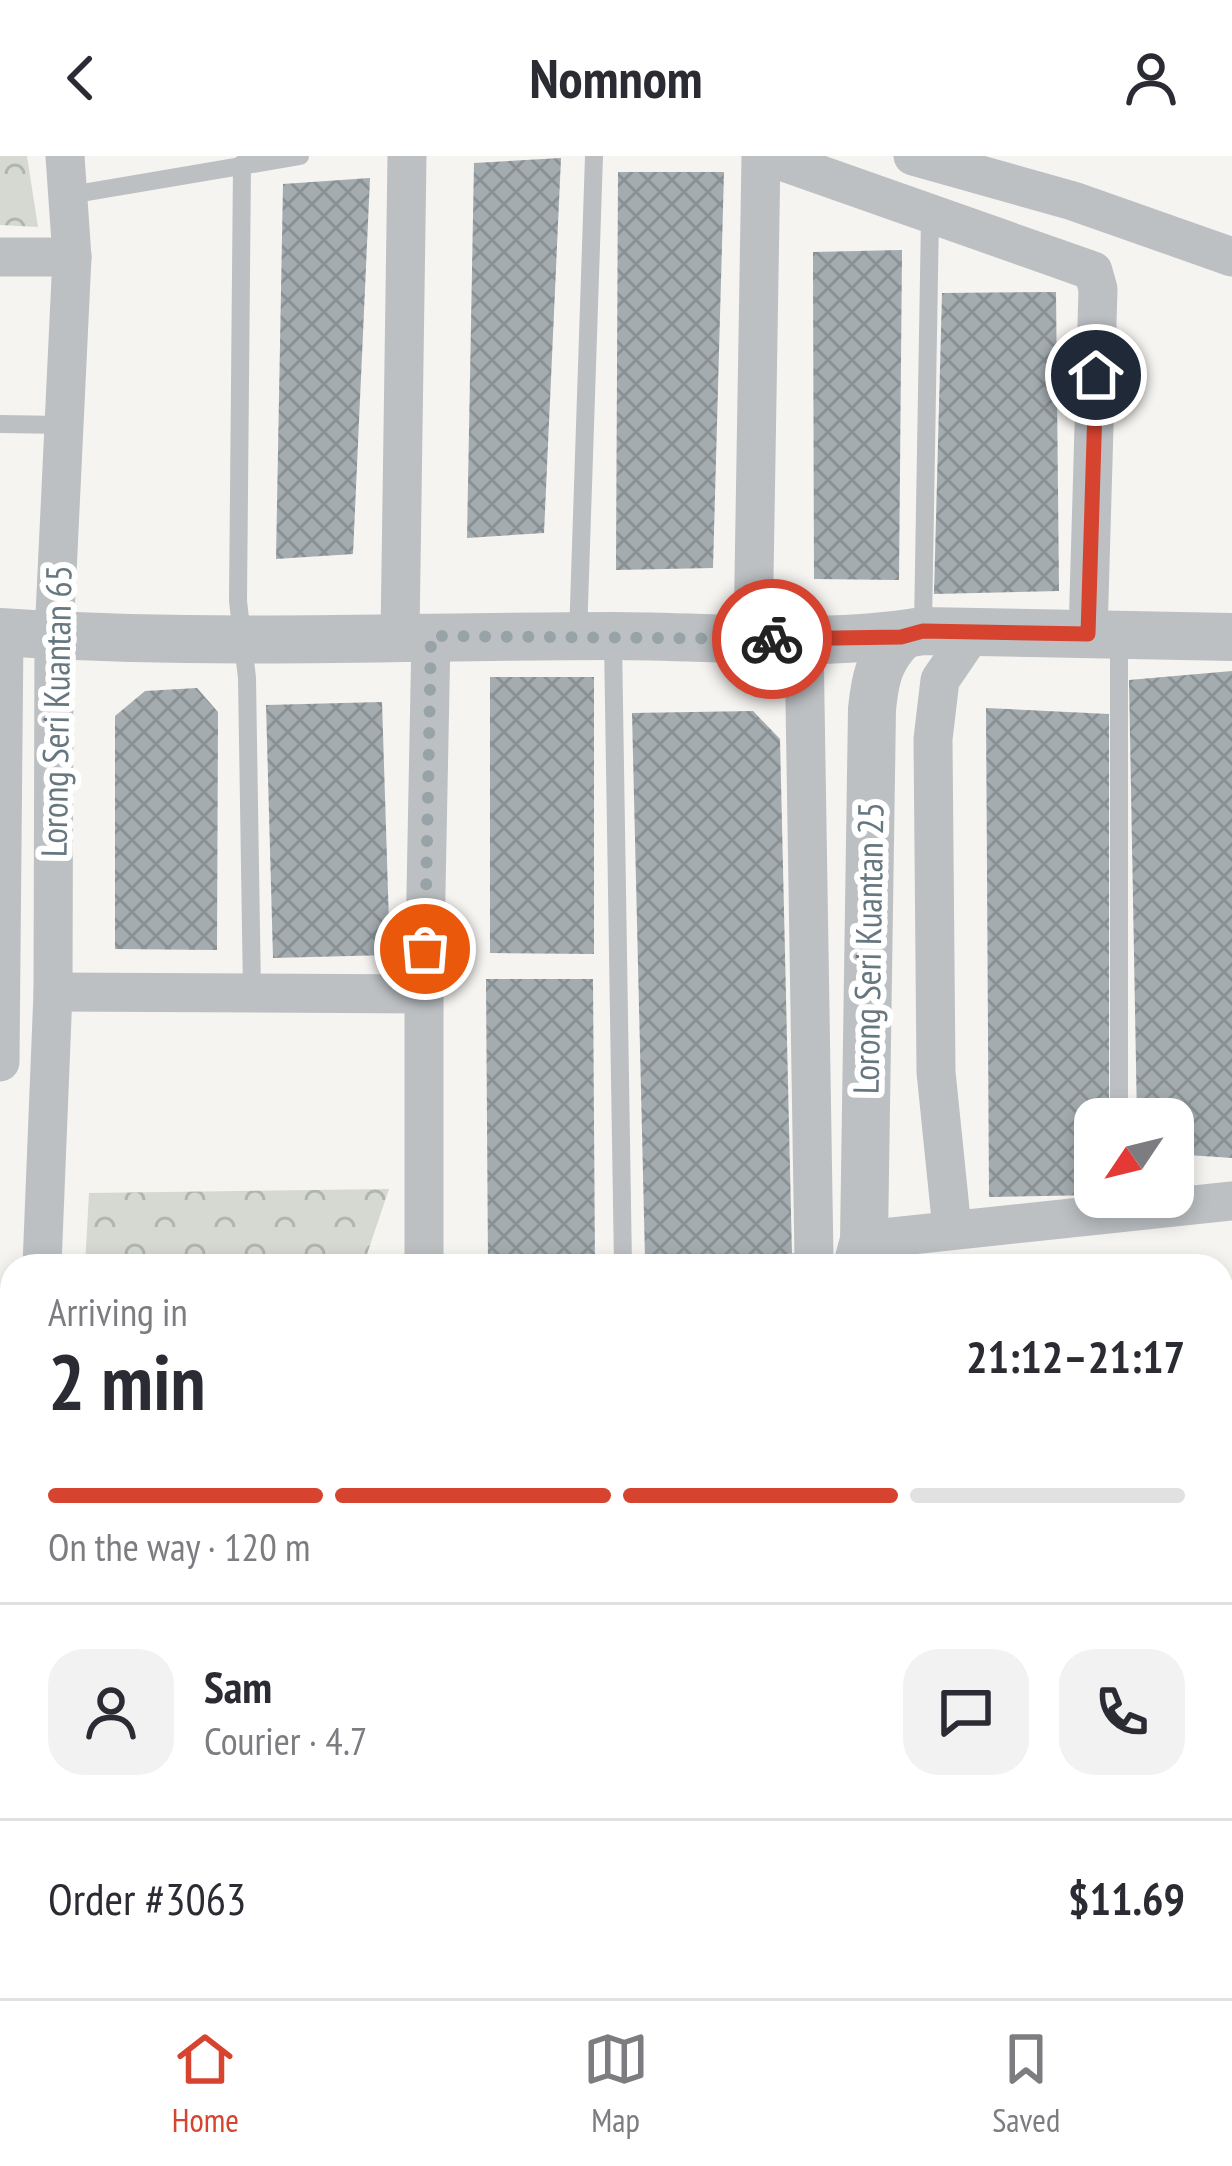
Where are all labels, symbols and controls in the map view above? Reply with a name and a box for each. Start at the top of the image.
text: Nomnom [529,43,703,113]
icon: back [48,45,114,111]
icon: person [1118,45,1184,111]
pin [1045,324,1147,426]
icon: home [1063,342,1129,408]
street label: Lorong Seri Kuantan 65 [29,565,82,857]
courier [712,579,832,699]
icon: bike [739,606,805,672]
street label: Lorong Seri Kuantan 25 [841,802,894,1094]
pin [374,898,476,1000]
icon: bag [392,916,458,982]
north arrow [1074,1098,1194,1218]
map controls [1074,1098,1194,1218]
text: Arriving in [48,1286,188,1337]
text: 21:12–21:17 [966,1327,1185,1385]
text: 2 min [48,1331,206,1432]
text: On the way · 120 m [48,1521,310,1572]
button: person [48,1649,174,1775]
button: chat [903,1649,1029,1775]
button: phone [1059,1649,1185,1775]
text: Sam [204,1657,272,1715]
text: Courier · 4.7 [204,1715,367,1766]
text: Order #3063 [48,1869,246,1927]
text: $11.69 [1068,1869,1185,1927]
tab: Home [172,2026,239,2141]
tab: Map [583,2026,649,2141]
tab: Saved [992,2026,1060,2141]

